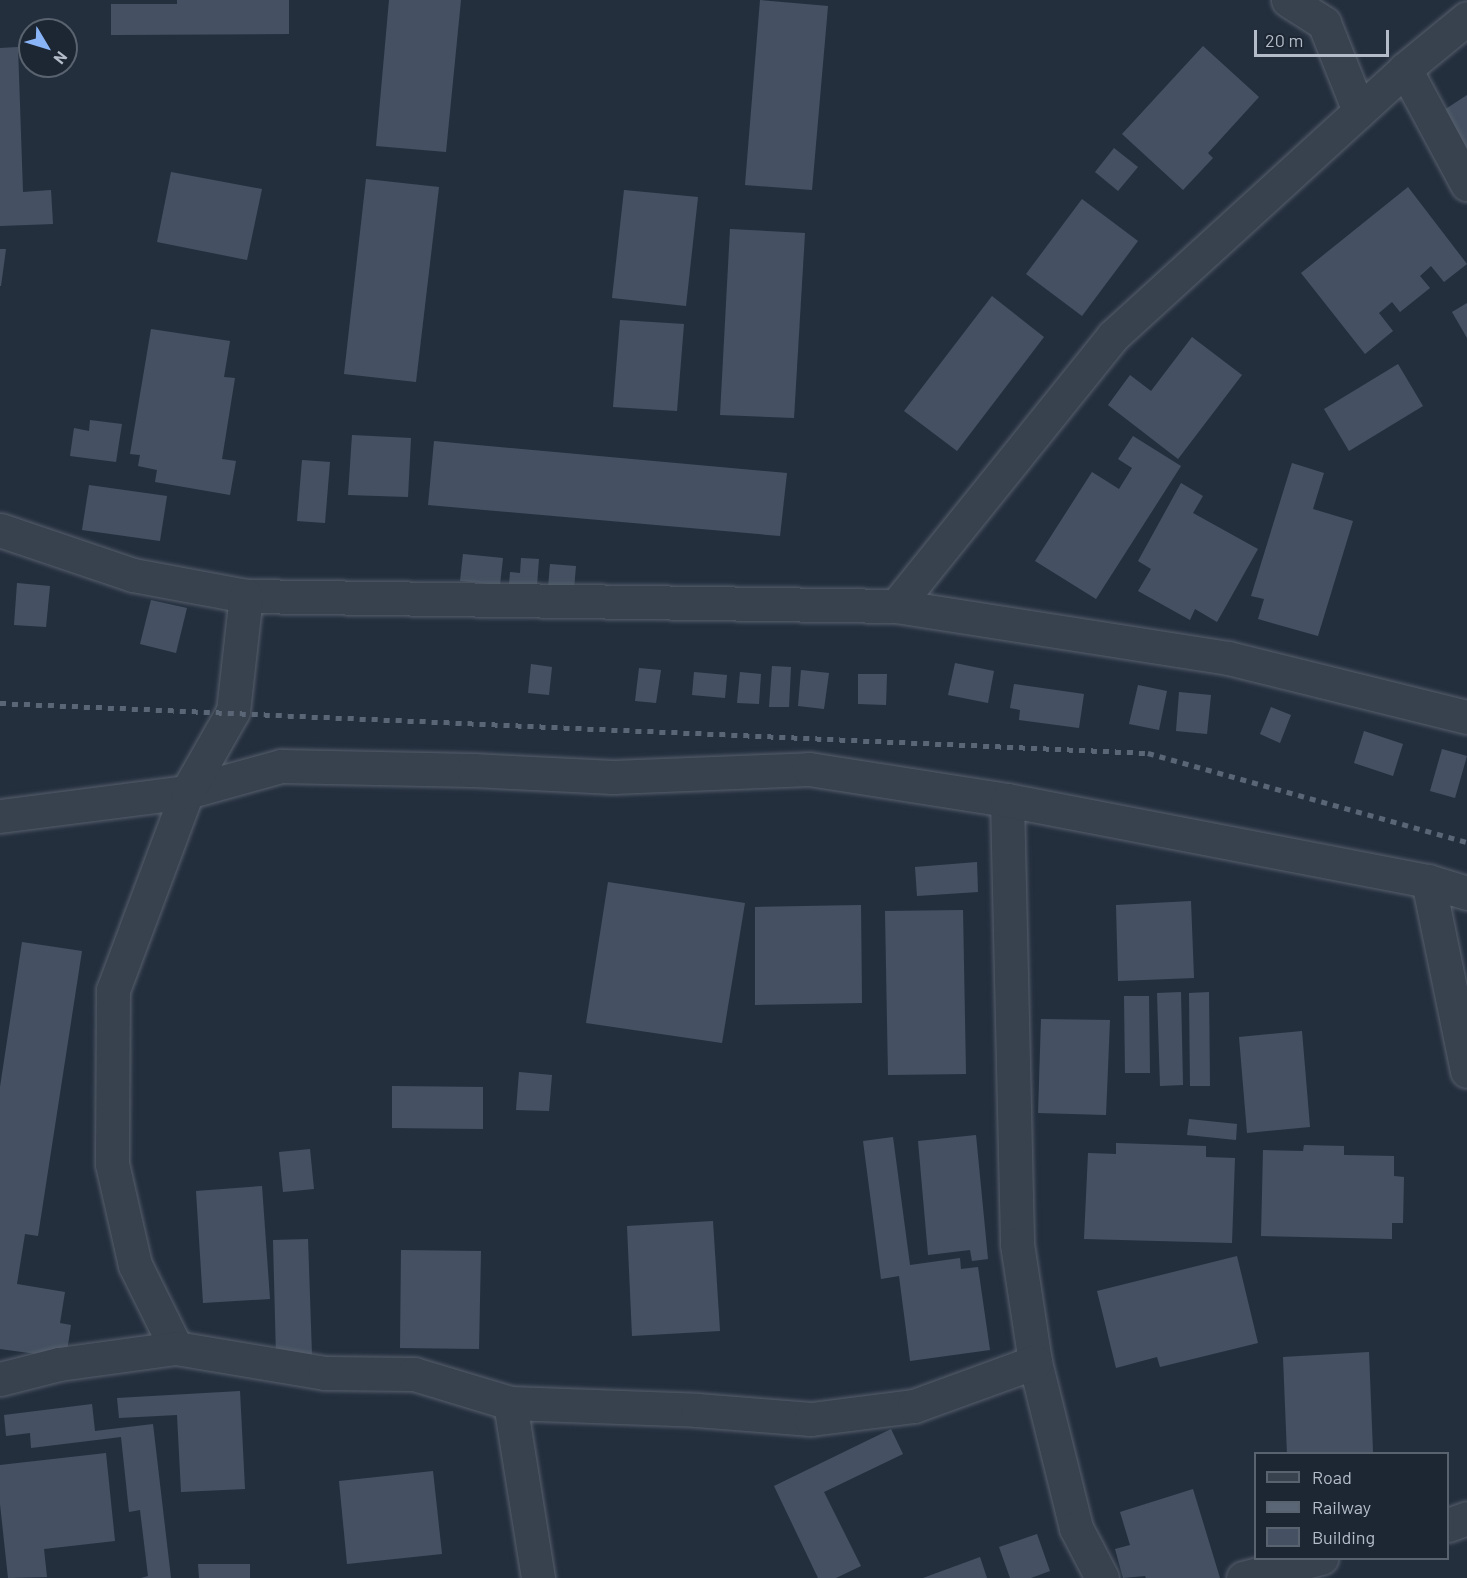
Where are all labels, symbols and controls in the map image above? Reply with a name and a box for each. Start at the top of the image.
north arrow [18,18,78,78]
scale bar [1257,18,1392,56]
text: 20 m [1265,29,1303,51]
text: N [50,48,72,68]
legend [1254,1452,1449,1560]
text: Road [1312,1466,1352,1488]
text: Railway [1312,1496,1371,1518]
text: Building [1312,1526,1375,1548]

